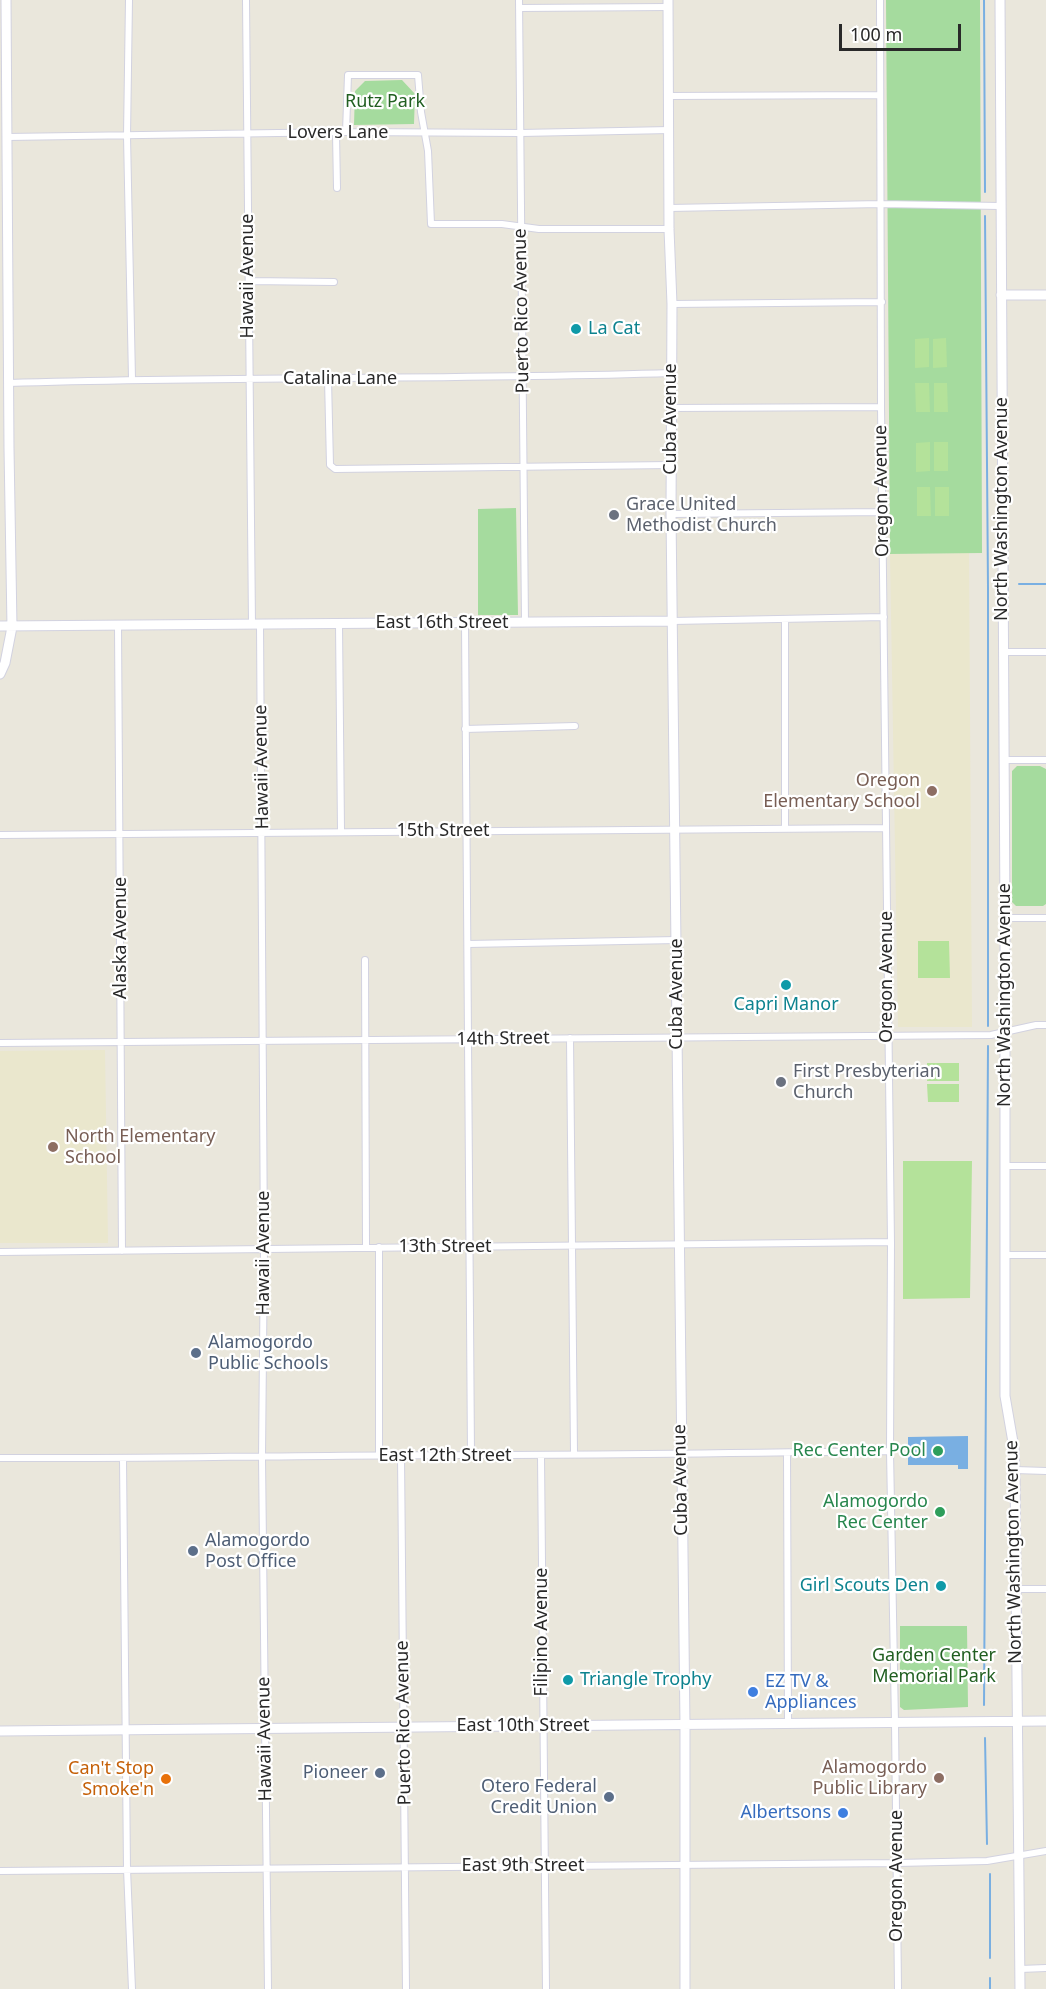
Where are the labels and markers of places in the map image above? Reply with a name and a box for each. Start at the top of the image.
place label: La Cat [588,318,640,340]
marker: La Cat [569,322,583,336]
place label: Grace United Methodist Church [626,494,777,536]
marker: Grace United Methodist Church [607,508,621,522]
place label: Oregon Elementary School [763,770,920,812]
marker: Oregon Elementary School [925,784,939,798]
marker: Capri Manor [779,978,793,992]
place label: Capri Manor [733,994,839,1016]
place label: First Presbyterian Church [793,1061,941,1104]
marker: First Presbyterian Church [774,1075,788,1089]
place label: North Elementary School [65,1126,215,1168]
marker: North Elementary School [46,1140,60,1154]
place label: Alamogordo Public Schools [208,1332,328,1374]
marker: Alamogordo Public Schools [189,1346,203,1360]
place label: Rec Center Pool [793,1440,926,1462]
marker: Rec Center Pool [931,1444,945,1458]
place label: Alamogordo Rec Center [823,1491,928,1534]
marker: Alamogordo Rec Center [933,1505,947,1519]
place label: Alamogordo Post Office [205,1530,310,1572]
marker: Alamogordo Post Office [186,1544,200,1558]
place label: Girl Scouts Den [800,1575,929,1597]
marker: Girl Scouts Den [934,1579,948,1593]
place label: Triangle Trophy [580,1669,711,1691]
place label: EZ TV & Appliances [765,1671,857,1714]
marker: Triangle Trophy [561,1673,575,1687]
marker: EZ TV & Appliances [746,1685,760,1699]
place label: Alamogordo Public Library [812,1757,927,1800]
place label: Can't Stop Smoke'n [68,1758,154,1800]
place label: Pioneer [303,1762,368,1784]
marker: Pioneer [373,1766,387,1780]
marker: Alamogordo Public Library [932,1771,946,1785]
marker: Can't Stop Smoke'n [159,1772,173,1786]
place label: Otero Federal Credit Union [481,1776,597,1818]
marker: Otero Federal Credit Union [602,1790,616,1804]
place label: Albertsons [740,1802,831,1824]
marker: Albertsons [836,1806,850,1820]

